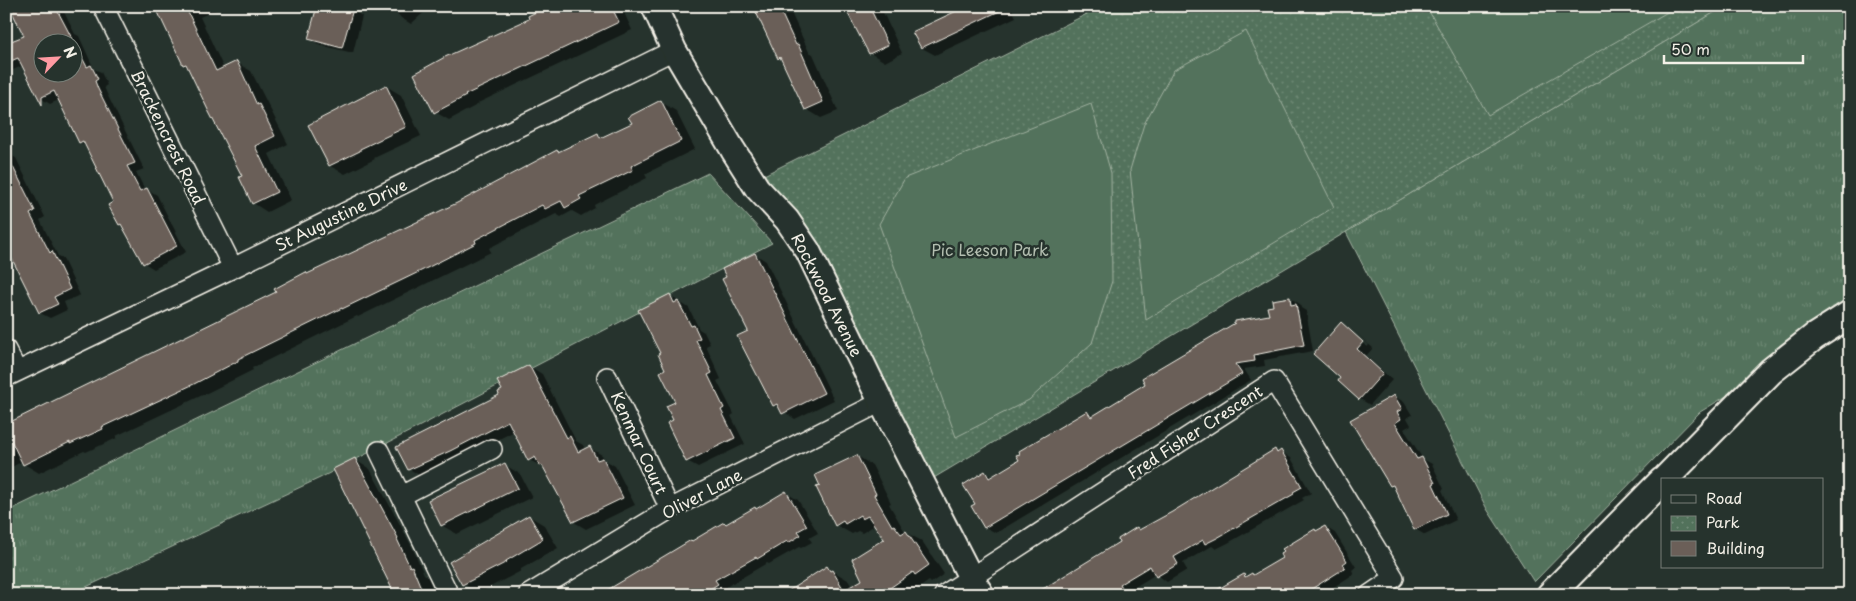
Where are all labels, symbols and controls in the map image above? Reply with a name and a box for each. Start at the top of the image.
north arrow [32,32,82,82]
scale bar [1664,32,1802,64]
text: 50 m [1671,37,1710,60]
text: N [58,43,82,62]
street label: Brackencrest Road [126,65,212,208]
street label: St Augustine Drive [270,172,411,257]
street label: Rockwood Avenue [786,229,870,361]
park label: Pic Leeson Park [931,237,1049,261]
street label: Fred Fisher Crescent [1122,378,1267,484]
street label: Kenmar Court [606,387,674,498]
street label: Oliver Lane [657,462,746,524]
legend [1661,478,1824,568]
text: Road [1706,486,1742,509]
text: Park [1706,510,1740,533]
text: Building [1706,536,1765,559]

